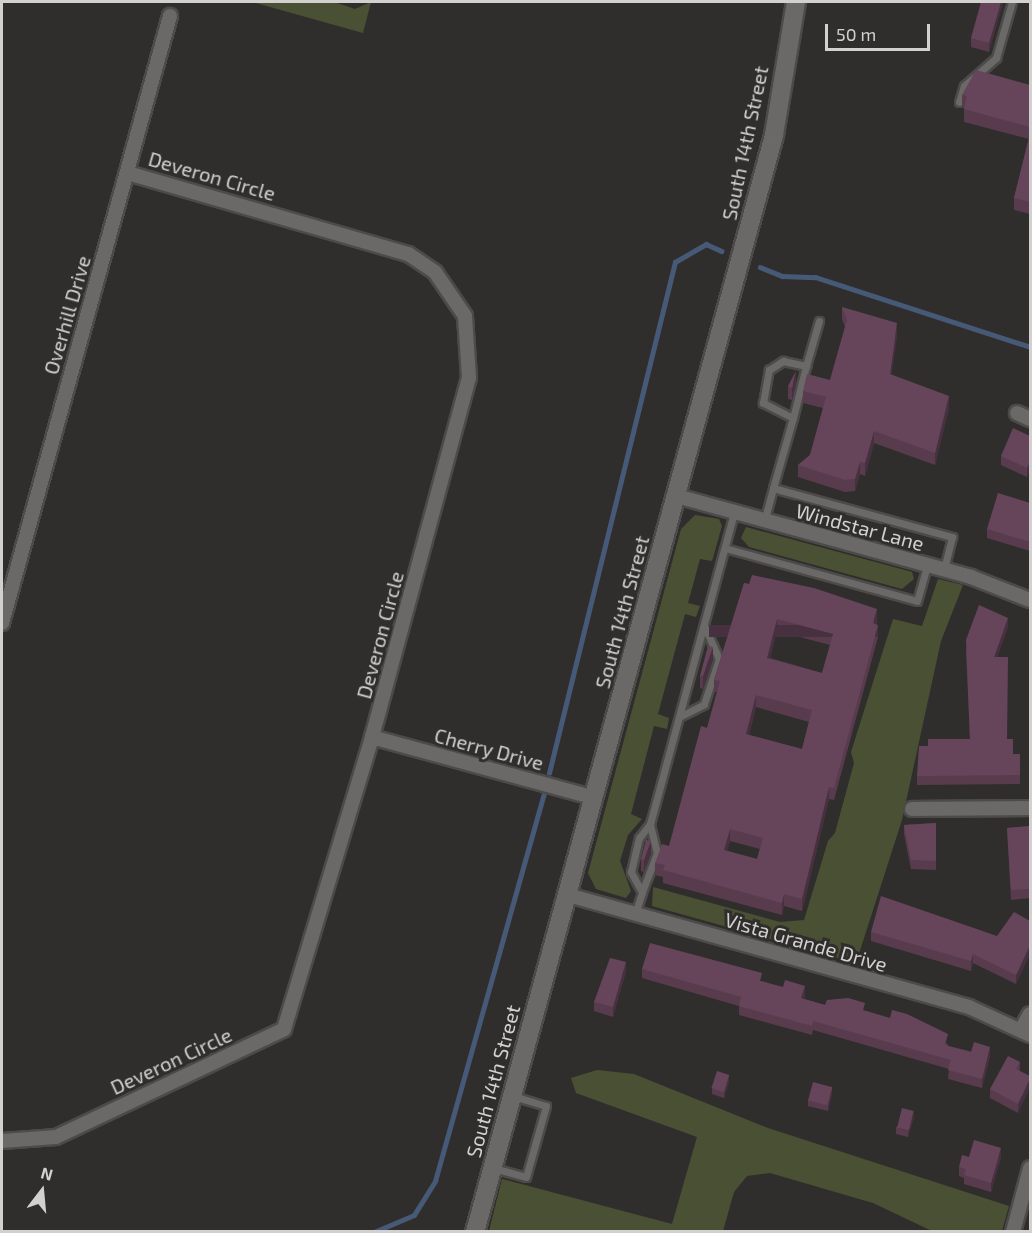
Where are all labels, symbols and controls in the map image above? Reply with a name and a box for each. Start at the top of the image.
scale bar [828,12,933,50]
text: 50 m [836,23,876,45]
street label: South 14th Street [717,64,773,222]
street label: Deveron Circle [146,146,278,206]
street label: Overhill Drive [39,253,95,377]
street label: Windstar Lane [793,498,927,556]
street label: South 14th Street [590,533,654,691]
street label: Deveron Circle [351,569,409,701]
street label: Cherry Drive [432,723,546,775]
street label: Vista Grande Drive [722,907,890,977]
street label: South 14th Street [461,1002,525,1160]
street label: Deveron Circle [107,1022,235,1100]
north arrow [12,1161,72,1221]
text: N [39,1162,55,1184]

